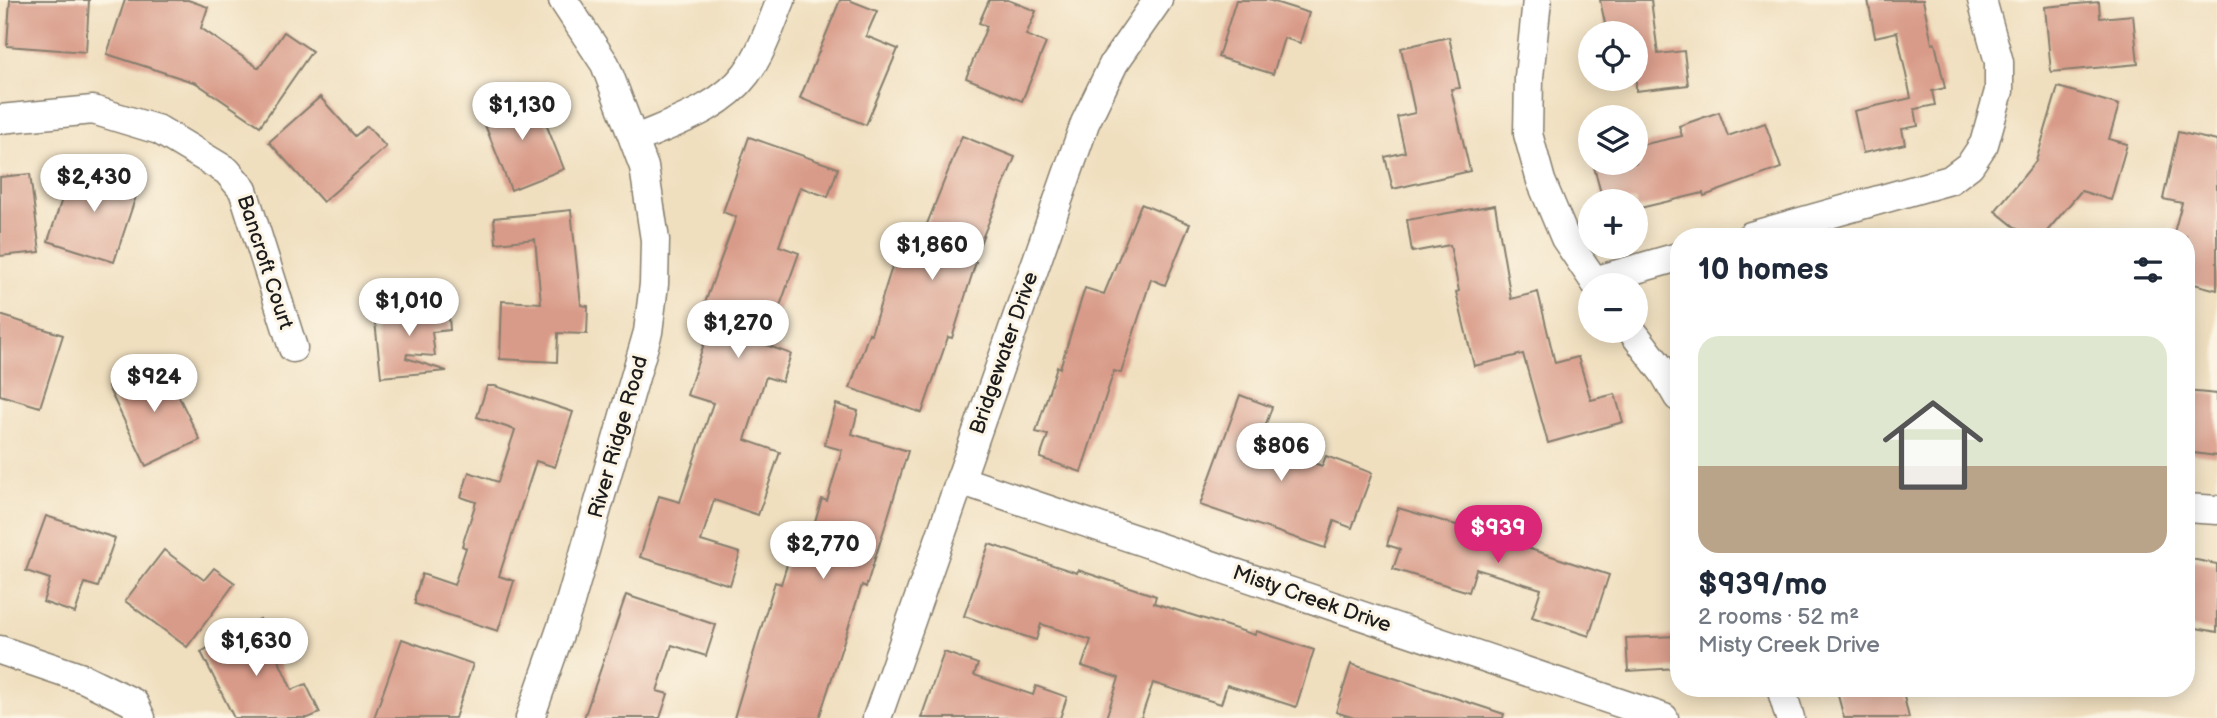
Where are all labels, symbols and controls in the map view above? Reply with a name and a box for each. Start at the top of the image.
map controls [1578,21,1648,343]
button: locate [1578,21,1648,91]
pin: $1,130 [465,82,579,142]
text: $1,130 [488,91,556,119]
button: layers [1578,105,1648,175]
pin: $2,430 [37,154,151,214]
text: $2,430 [56,163,132,191]
button: + [1578,189,1648,259]
street label: Bancroft Court [232,192,299,333]
pin: $1,860 [875,222,989,282]
text: $1,860 [896,231,968,259]
icon: filters [2129,251,2167,289]
text: 10 homes [1698,252,1829,288]
street label: Bridgewater Drive [964,268,1044,438]
button: − [1578,273,1648,343]
pin: $1,010 [352,278,466,338]
text: $1,010 [375,287,443,315]
pin: $1,270 [681,300,795,360]
text: $1,270 [703,309,773,337]
street label: River Ridge Road [583,353,653,521]
pin: $924 [113,354,195,414]
text: $924 [126,363,182,391]
icon: home [1870,382,1996,508]
pin: $806 [1240,424,1322,483]
text: $806 [1252,432,1310,460]
pin: $939 [1457,505,1539,565]
text: $939 [1470,514,1526,542]
pin: $2,770 [766,522,880,581]
text: $2,770 [786,530,860,558]
street label: Misty Creek Drive [1229,560,1395,638]
text: $939/mo [1698,567,1827,603]
text: 2 rooms · 52 m² [1698,603,1859,631]
pin: $1,630 [199,618,313,678]
text: $1,630 [220,627,292,655]
text: Misty Creek Drive [1698,631,1880,659]

